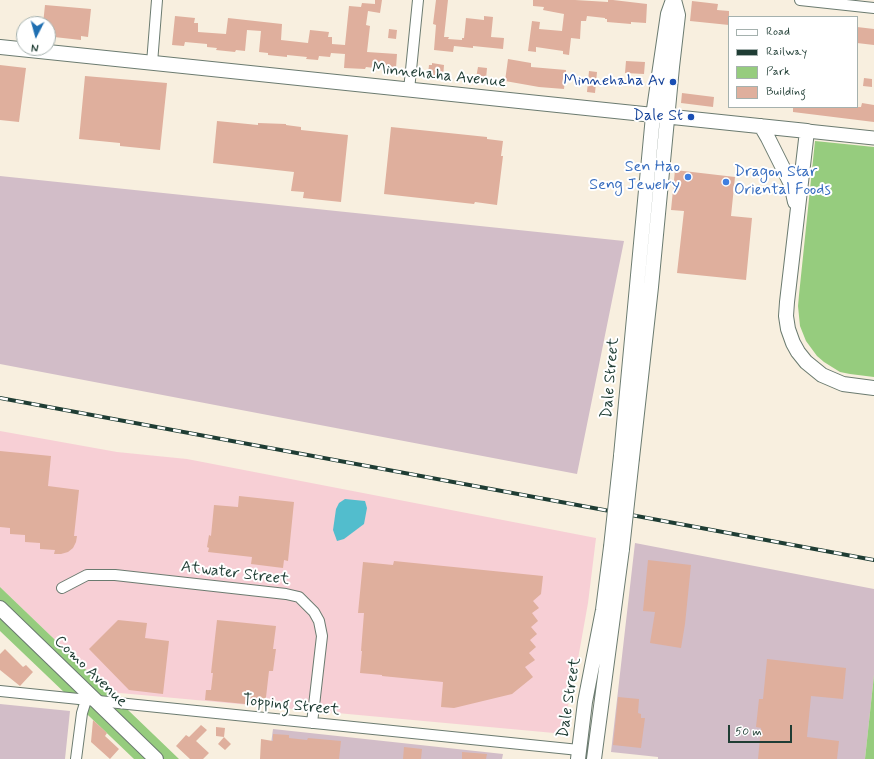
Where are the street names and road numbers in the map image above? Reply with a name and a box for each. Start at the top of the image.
street label: Minnehaha Avenue [371,59,507,93]
street label: Dale Street [598,337,624,419]
street label: Atwater Street [180,558,290,590]
street label: Como Avenue [49,632,131,712]
street label: Dale Street [554,657,586,739]
street label: Topping Street [242,691,340,721]

